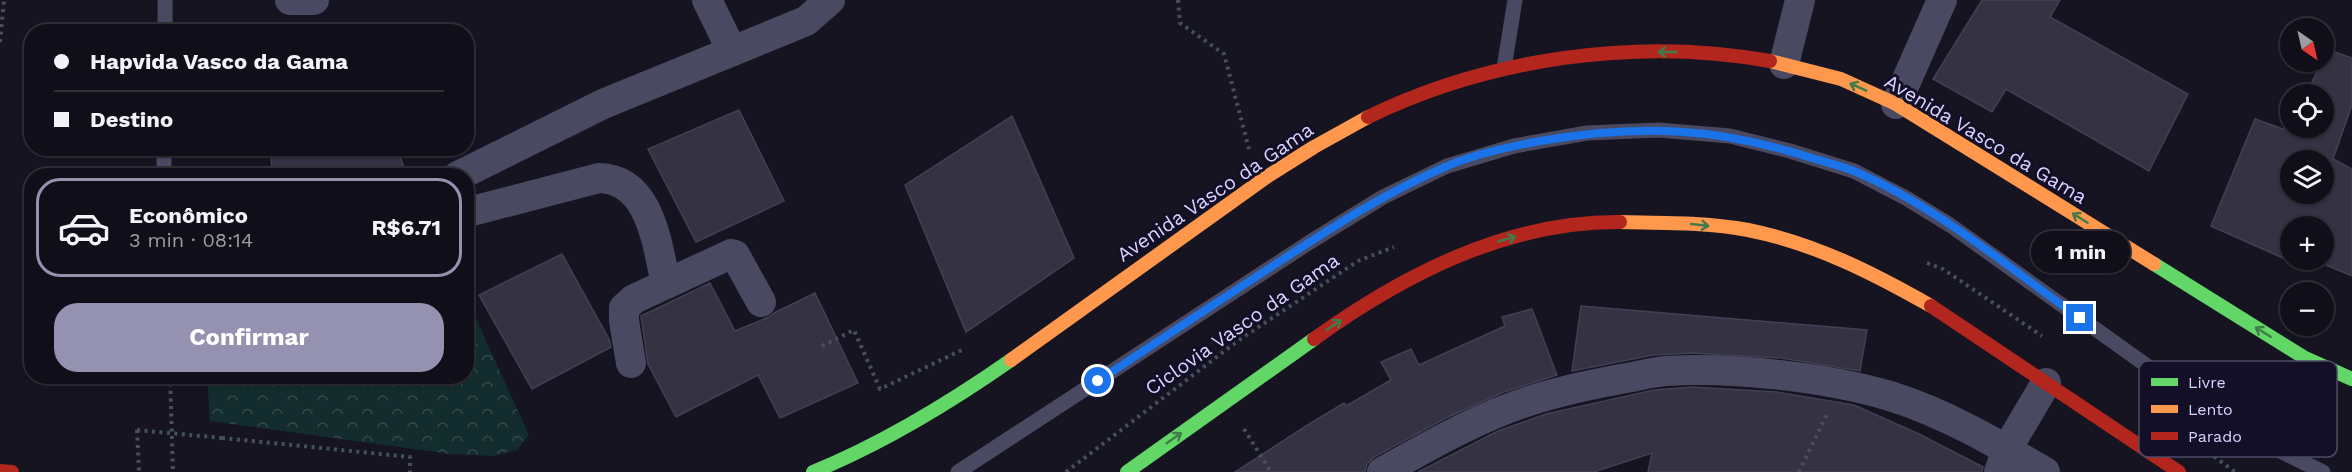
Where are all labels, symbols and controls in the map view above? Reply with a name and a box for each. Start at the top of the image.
north arrow [2280,18,2334,72]
map controls [2280,18,2334,336]
one-way arrow [1658,46,1678,58]
text: Hapvida Vasco da Gama [90,49,348,74]
street label: Avenida Vasco da Gama [1880,69,2092,209]
one-way arrow [1849,81,1867,92]
button: locate [2280,84,2334,138]
text: Destino [90,107,173,132]
street label: Avenida Vasco da Gama [1112,117,1318,267]
button: layers [2280,150,2334,204]
icon: car [57,201,111,255]
text: Econômico [129,203,248,228]
one-way arrow [2072,212,2089,224]
text: R$6.71 [371,215,441,240]
button: + [2280,216,2334,270]
one-way arrow [1690,220,1710,231]
text: 3 min · 08:14 [129,228,253,252]
callout: 1 min [2030,231,2130,273]
one-way arrow [1497,233,1516,244]
text: 1 min [2055,240,2106,264]
street label: Ciclovia Vasco da Gama [1140,248,1344,400]
button: − [2280,282,2334,336]
button: Confirmar [54,303,444,372]
route end [2066,304,2093,331]
one-way arrow [1325,319,1342,332]
one-way arrow [2255,326,2272,338]
legend [2139,361,2337,457]
route start [1084,367,1111,394]
text: Livre [2188,373,2226,392]
text: Lento [2188,400,2233,419]
text: Parado [2188,427,2242,446]
one-way arrow [1166,432,1182,444]

